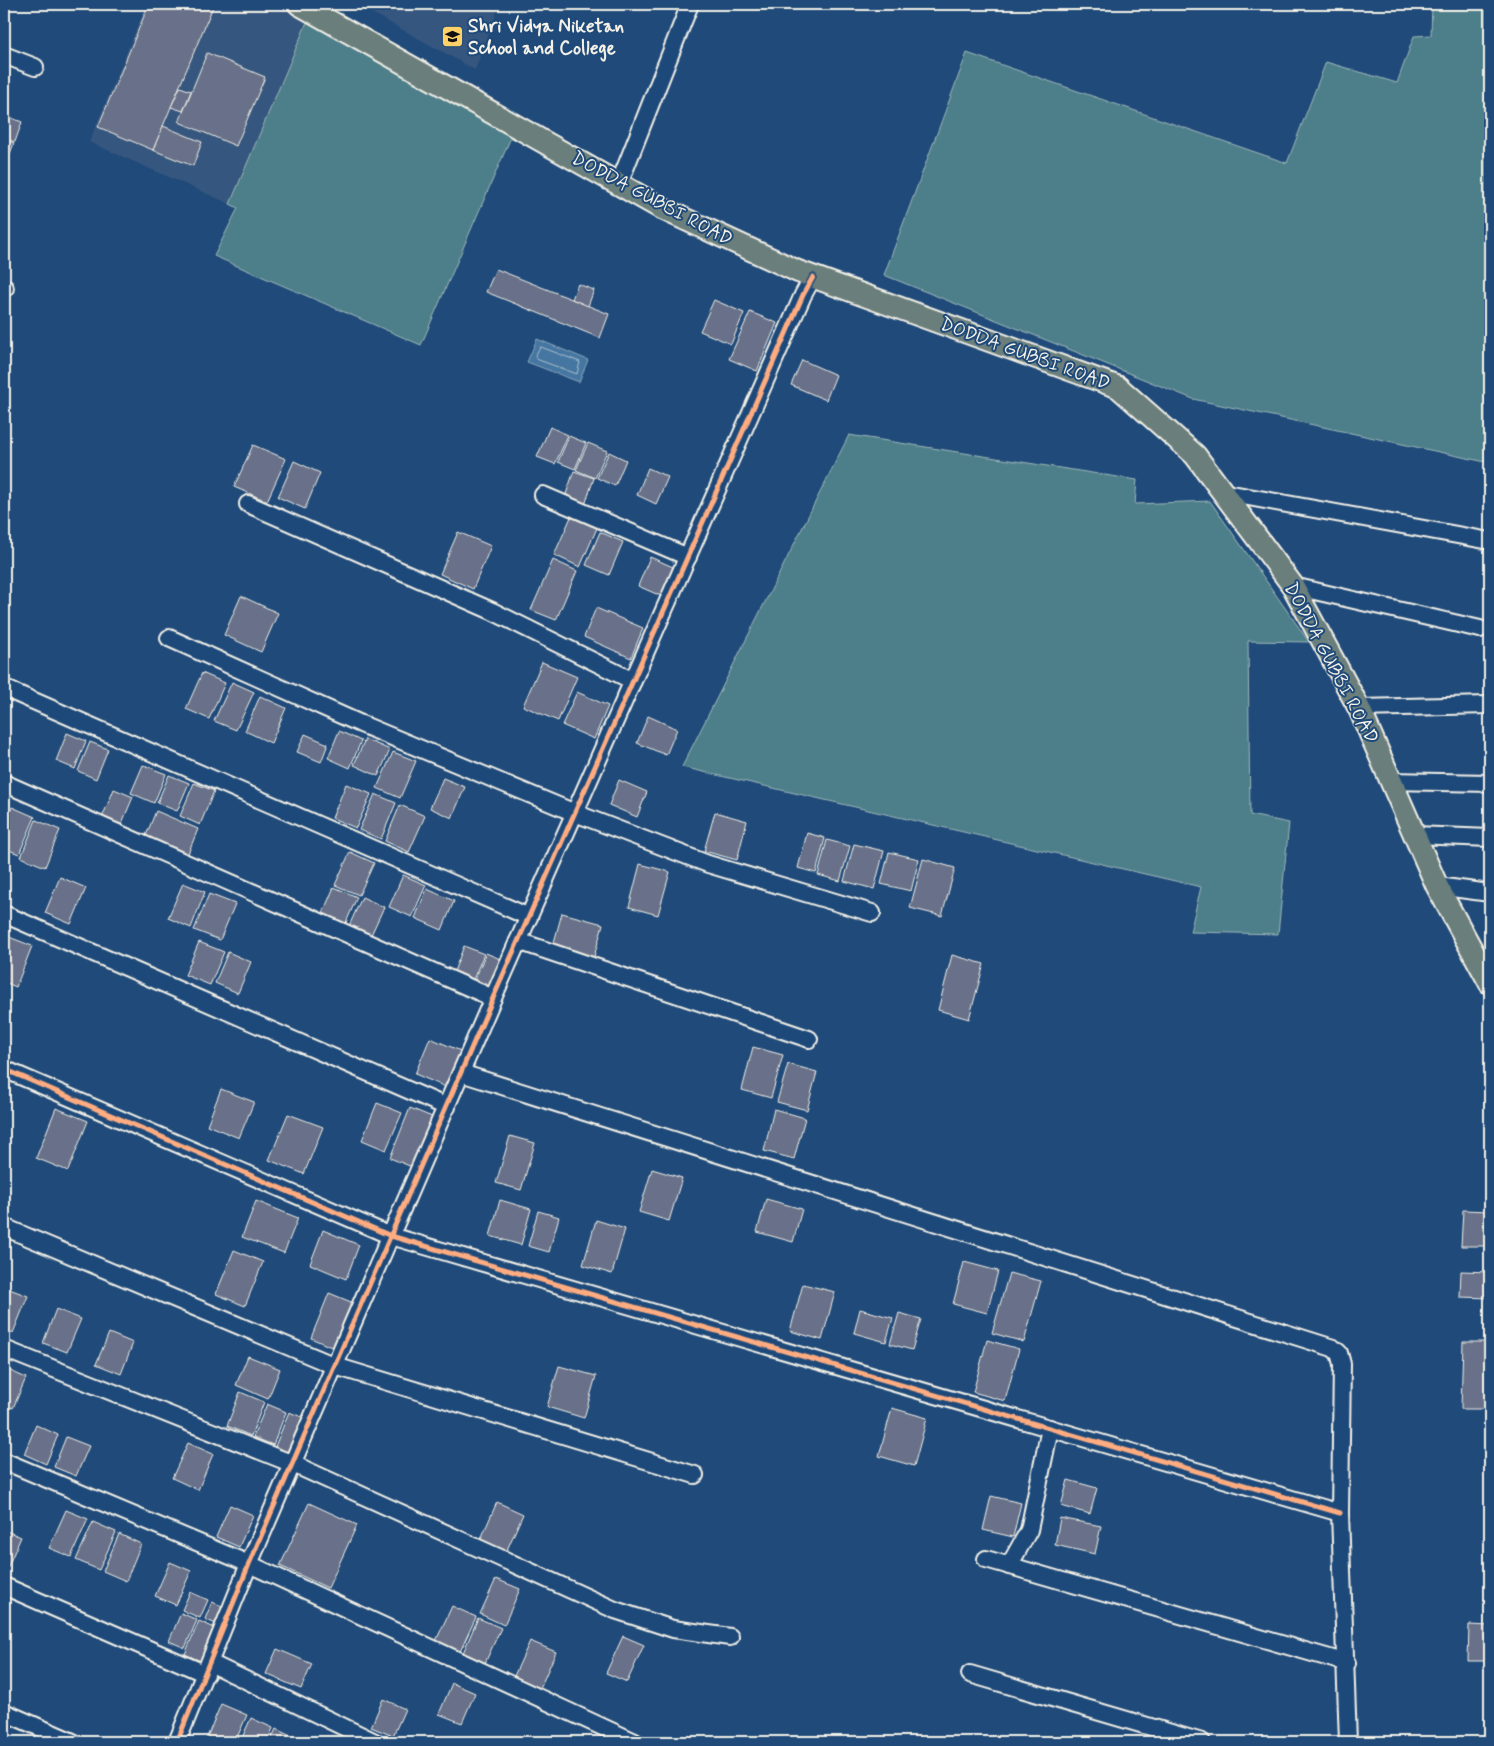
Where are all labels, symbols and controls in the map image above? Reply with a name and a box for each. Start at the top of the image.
place label: Shri Vidya Niketan School and College [468,14,624,62]
school or university icon: Shri Vidya Niketan School and College [440,25,464,49]
street label: DODDA GUBBI ROAD [567,146,737,252]
street label: DODDA GUBBI ROAD [937,312,1113,396]
street label: DODDA GUBBI ROAD [1278,578,1384,748]

